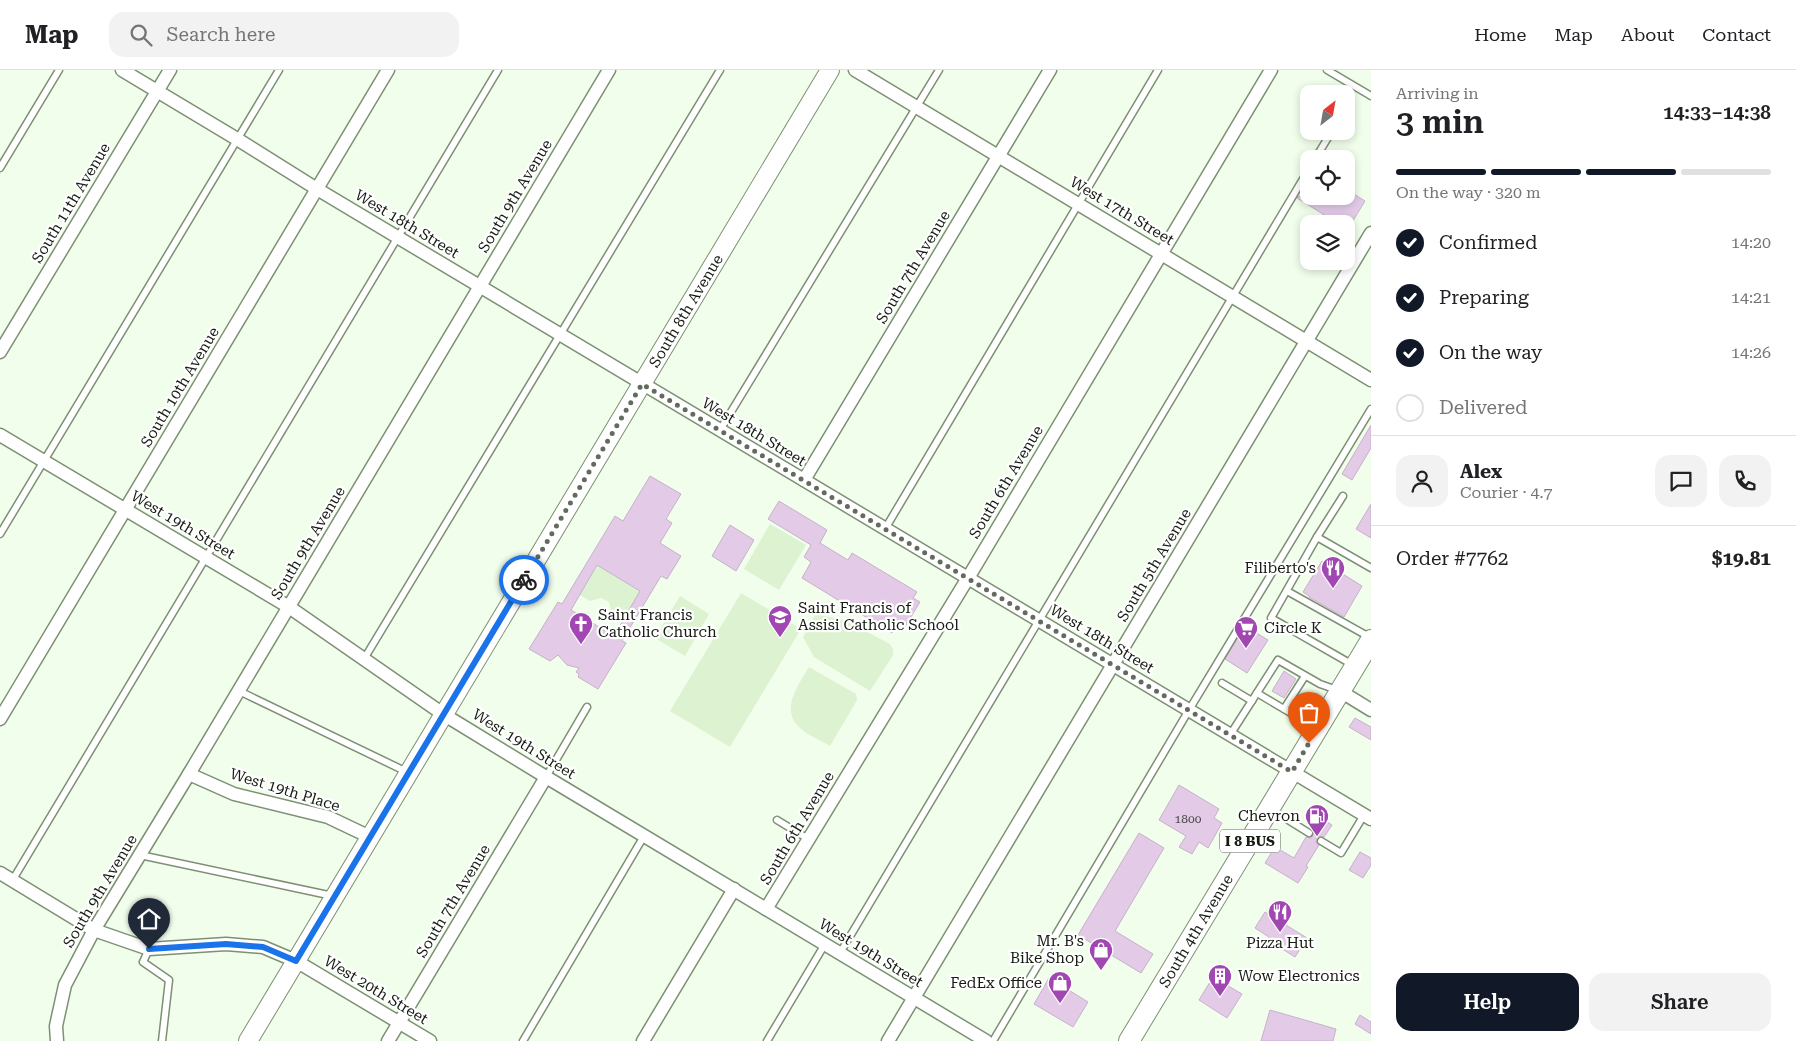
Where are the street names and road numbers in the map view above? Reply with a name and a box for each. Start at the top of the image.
street label: South 9th Avenue [474,136,556,256]
street label: South 11th Avenue [28,140,114,266]
street label: West 17th Street [1067,173,1178,249]
street label: West 18th Street [352,186,463,262]
street label: South 7th Avenue [872,207,954,327]
street label: South 8th Avenue [645,251,727,371]
street label: South 10th Avenue [137,324,223,450]
street label: West 18th Street [699,394,810,470]
street label: South 6th Avenue [965,422,1047,542]
street label: South 9th Avenue [267,483,349,603]
street label: West 19th Street [128,487,239,563]
street label: South 5th Avenue [1113,505,1195,625]
street label: West 18th Street [1047,601,1158,677]
street label: West 19th Street [469,705,579,783]
street label: West 19th Place [228,765,342,815]
street label: South 6th Avenue [756,768,838,888]
road number: I 8 BUS [1220,829,1280,852]
street label: South 9th Avenue [59,831,141,951]
street label: South 7th Avenue [412,841,494,961]
street label: South 4th Avenue [1155,871,1237,991]
street label: West 19th Street [816,915,927,991]
street label: West 20th Street [321,952,432,1028]

